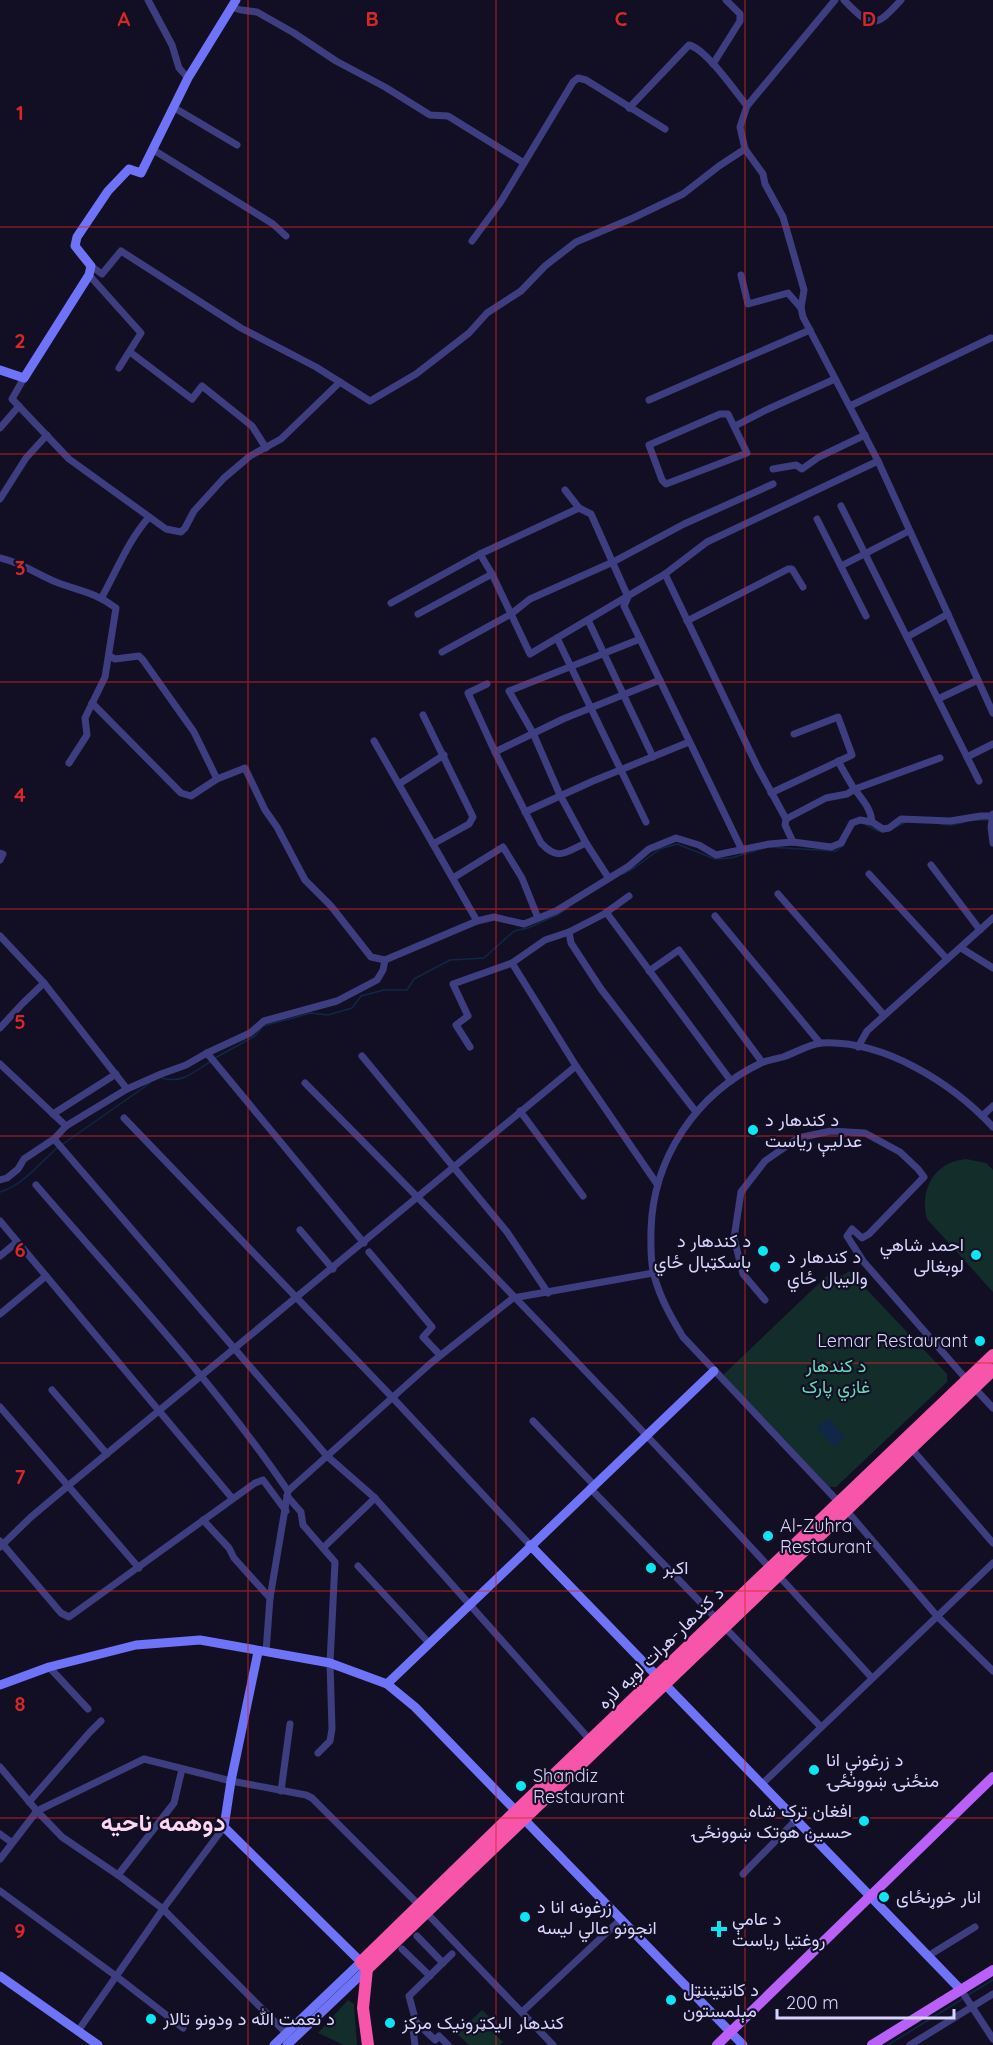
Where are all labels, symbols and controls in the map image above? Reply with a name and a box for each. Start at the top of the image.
text: A [118,6,131,31]
text: B [365,6,379,31]
text: C [615,6,628,31]
text: D [862,6,876,31]
text: 1 [16,100,24,125]
text: 2 [14,328,26,353]
text: 3 [15,555,25,580]
text: 4 [14,782,26,807]
text: 5 [14,1009,26,1034]
place label: د کندهار د عدلیې رياست [765,1108,862,1158]
marker: د کندهار د عدلیې رياست [746,1123,760,1137]
place label: د کندهار د باسکټبال ځاي [654,1229,751,1277]
place label: احمد شاهي لوبغالی [880,1233,964,1277]
text: 6 [14,1237,26,1262]
marker: د کندهار د باسکټبال ځاي [756,1244,770,1258]
place label: د کندهار د واليبال ځاي [787,1245,868,1293]
marker: احمد شاهي لوبغالی [969,1248,983,1262]
marker: د کندهار د واليبال ځاي [768,1260,782,1274]
place label: Lemar Restaurant [817,1329,968,1352]
marker: Lemar Restaurant [973,1334,987,1348]
park label: د کندهار غازي پارک [802,1354,870,1402]
text: 7 [15,1464,26,1489]
place label: Al-Zuhra Restaurant [780,1514,872,1558]
marker: Al-Zuhra Restaurant [761,1529,775,1543]
place label: اکبر [662,1556,688,1579]
marker: اکبر [644,1561,658,1575]
street label: د کندهار-هرات لويه لاره [593,1581,729,1714]
text: 8 [15,1691,26,1716]
place label: د زرغونې انا منځنۍ ښوونځۍ [826,1748,939,1792]
marker: د زرغونې انا منځنۍ ښوونځۍ [807,1763,821,1777]
place label: Shandiz Restaurant [533,1764,625,1808]
marker: Shandiz Restaurant [514,1779,528,1793]
place label: افغان ترک شاه حسین هوتک ښوونځۍ [690,1799,852,1843]
district label: دوهمه ناحیه [101,1807,225,1838]
marker: افغان ترک شاه حسین هوتک ښوونځۍ [857,1814,871,1828]
place label: انار خوړنځای [896,1885,981,1909]
marker: انار خوړنځای [877,1890,891,1904]
place label: زرغونه انا د انجونو عالي لیسه [537,1895,657,1943]
place label: د عامې روغتیا ریاست [732,1907,825,1951]
marker: زرغونه انا د انجونو عالي لیسه [518,1910,532,1924]
text: 9 [14,1918,26,1943]
marker: د عامې روغتیا ریاست [710,1920,728,1938]
place label: د کانټيننټل مېلمستون [683,1978,759,2024]
scale bar [777,1982,954,2020]
text: 200 m [786,1991,839,2014]
marker: د کانټيننټل مېلمستون [664,1993,678,2007]
place label: د نعمت الله د ودونو تالار [162,2007,335,2030]
place label: کندهار الیکټرونیک مرکز [401,2011,564,2034]
marker: د نعمت الله د ودونو تالار [144,2012,158,2026]
marker: کندهار الیکټرونیک مرکز [383,2016,397,2030]

